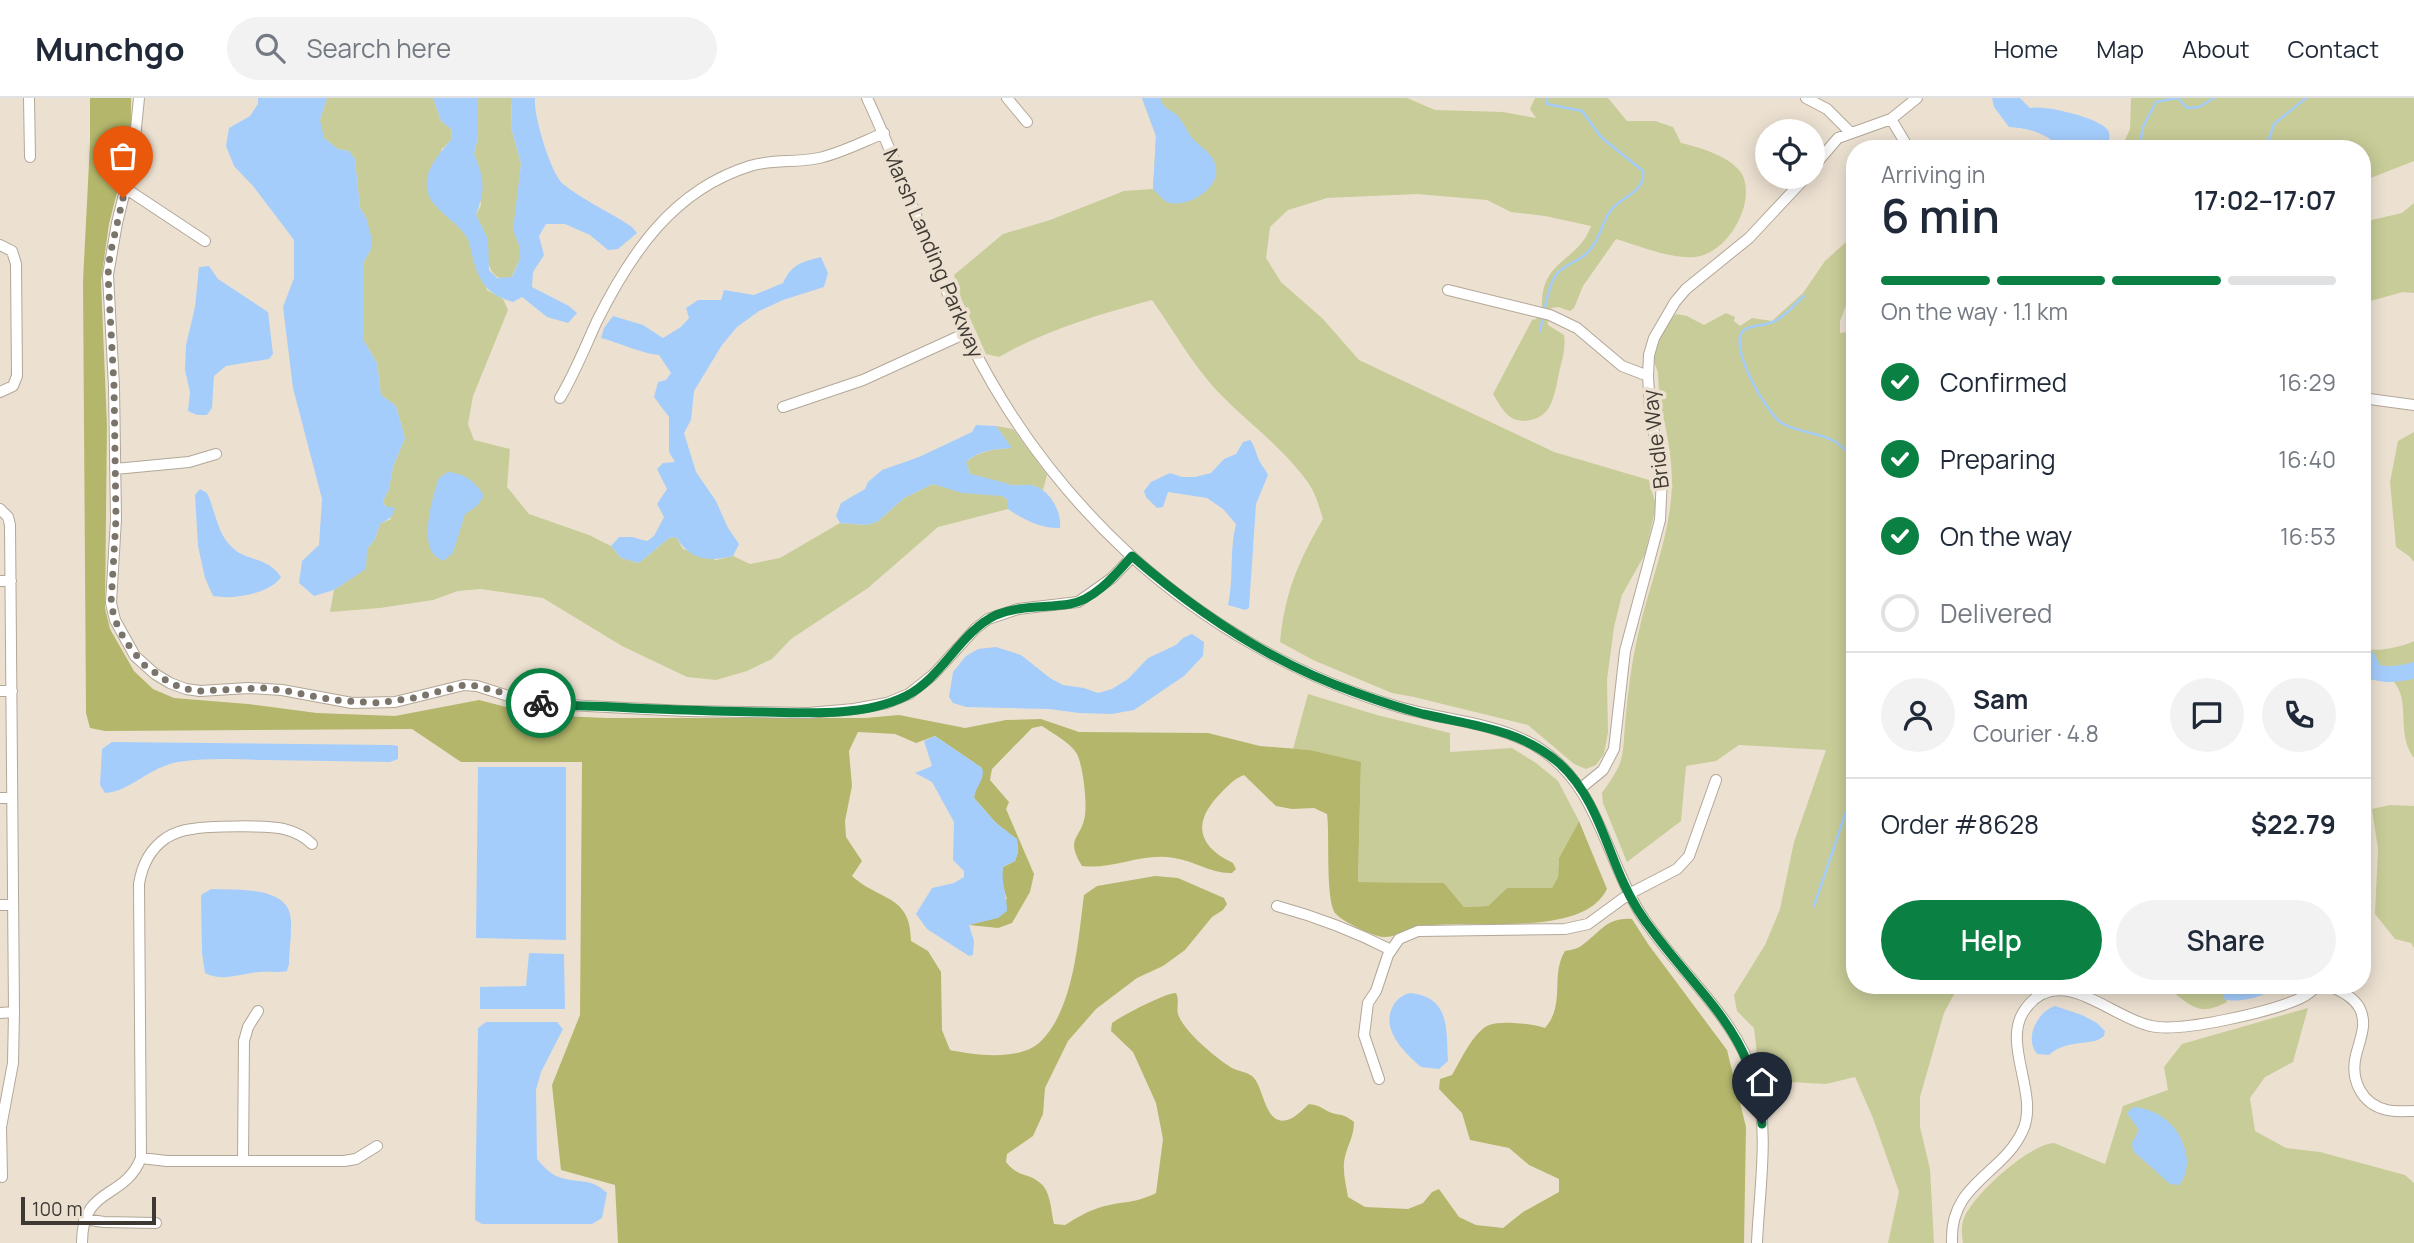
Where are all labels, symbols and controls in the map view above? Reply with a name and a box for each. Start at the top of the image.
search box [227,17,717,80]
text: Munchgo [35,26,185,71]
icon: search [251,29,289,67]
text: Search here [307,30,451,66]
text: Home [1993,32,2058,65]
text: Map [2096,32,2144,65]
text: About [2182,32,2250,65]
text: Contact [2288,32,2379,65]
map controls [1755,119,1825,189]
button: locate [1755,119,1825,189]
pin [93,126,153,198]
icon: bag [104,137,142,175]
street label: Marsh Landing Parkway [877,144,991,362]
text: Arriving in [1881,158,1986,190]
text: 17:02–17:07 [2194,182,2336,218]
text: 6 min [1881,184,2000,247]
text: On the way · 1.1 km [1881,295,2068,327]
icon: check [1881,363,1919,401]
text: Confirmed [1940,364,2067,400]
text: 16:29 [2279,366,2336,398]
street label: Bridle Way [1635,388,1675,490]
icon: check [1881,440,1919,478]
text: Preparing [1940,441,2056,477]
text: 16:40 [2278,443,2336,475]
icon: check [1881,517,1919,555]
text: On the way [1940,518,2072,554]
text: 16:53 [2280,520,2336,552]
text: Delivered [1940,595,2052,631]
courier [506,668,576,738]
button: person [1881,678,1955,752]
button: chat [2170,678,2244,752]
button: phone [2262,678,2336,752]
text: Sam [1973,681,2028,717]
icon: bike [522,684,560,722]
text: Courier · 4.8 [1973,717,2099,749]
text: Order #8628 [1881,806,2039,842]
text: $22.79 [2251,806,2336,842]
button: Help [1881,900,2102,980]
button: Share [2116,900,2336,980]
pin [1732,1052,1792,1124]
icon: home [1743,1063,1781,1101]
scale bar [21,1194,156,1226]
text: 100 m [32,1196,83,1222]

